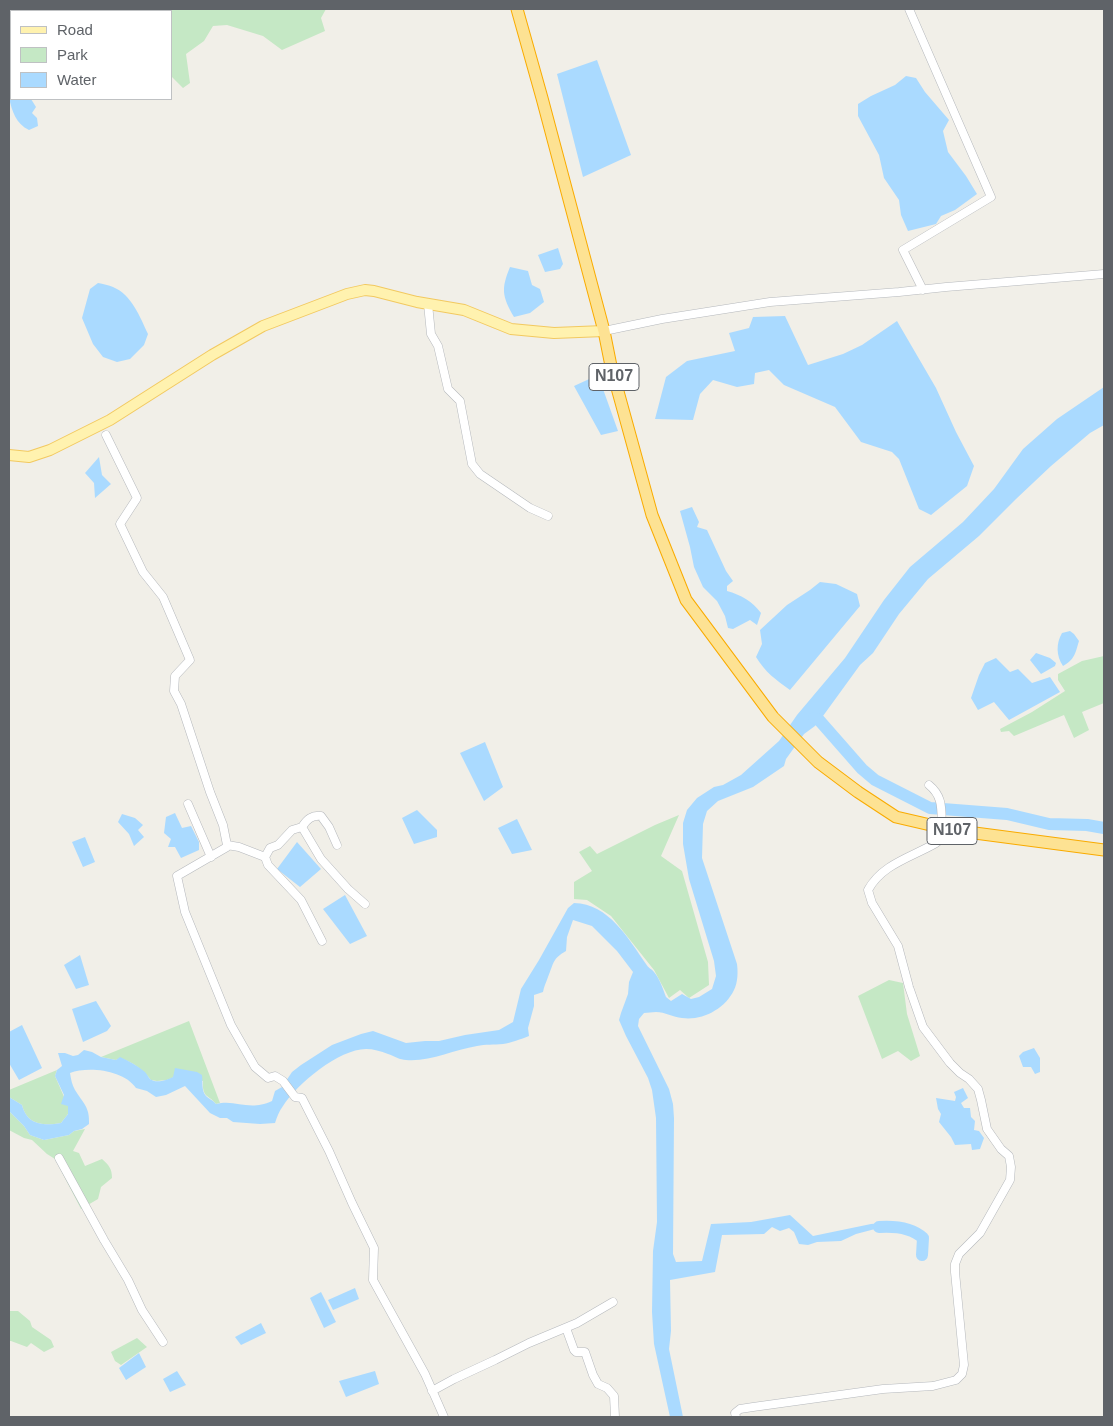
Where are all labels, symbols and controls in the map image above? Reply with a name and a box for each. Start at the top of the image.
legend [10,10,172,100]
text: Road [57,21,93,38]
text: Park [57,46,88,63]
text: Water [57,71,96,88]
road number: N107 [589,364,639,391]
road number: N107 [927,818,977,844]

